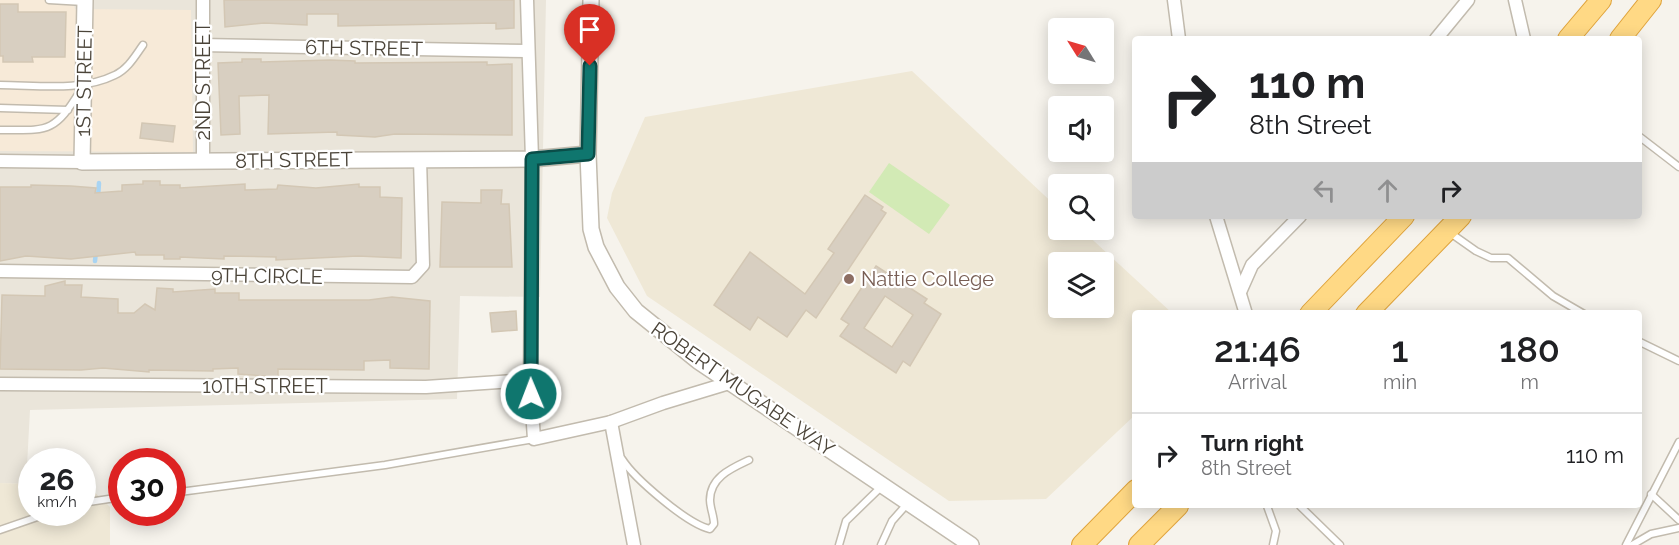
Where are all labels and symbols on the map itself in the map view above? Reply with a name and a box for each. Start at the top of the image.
pin [564,4,615,66]
north arrow [1048,18,1114,84]
street label: 2ND STREET [191,21,215,141]
street label: 1ST STREET [71,25,97,137]
street label: 6TH STREET [305,35,423,61]
street label: 8TH STREET [235,147,353,173]
street label: 9TH CIRCLE [211,263,323,289]
place label: Nattie College [861,267,994,291]
marker: Nattie College [842,272,856,286]
street label: ROBERT MUGABE WAY [647,317,839,461]
position arrow [499,362,563,426]
street label: 10TH STREET [202,374,328,398]
speed limit sign: 30 [108,448,186,526]

